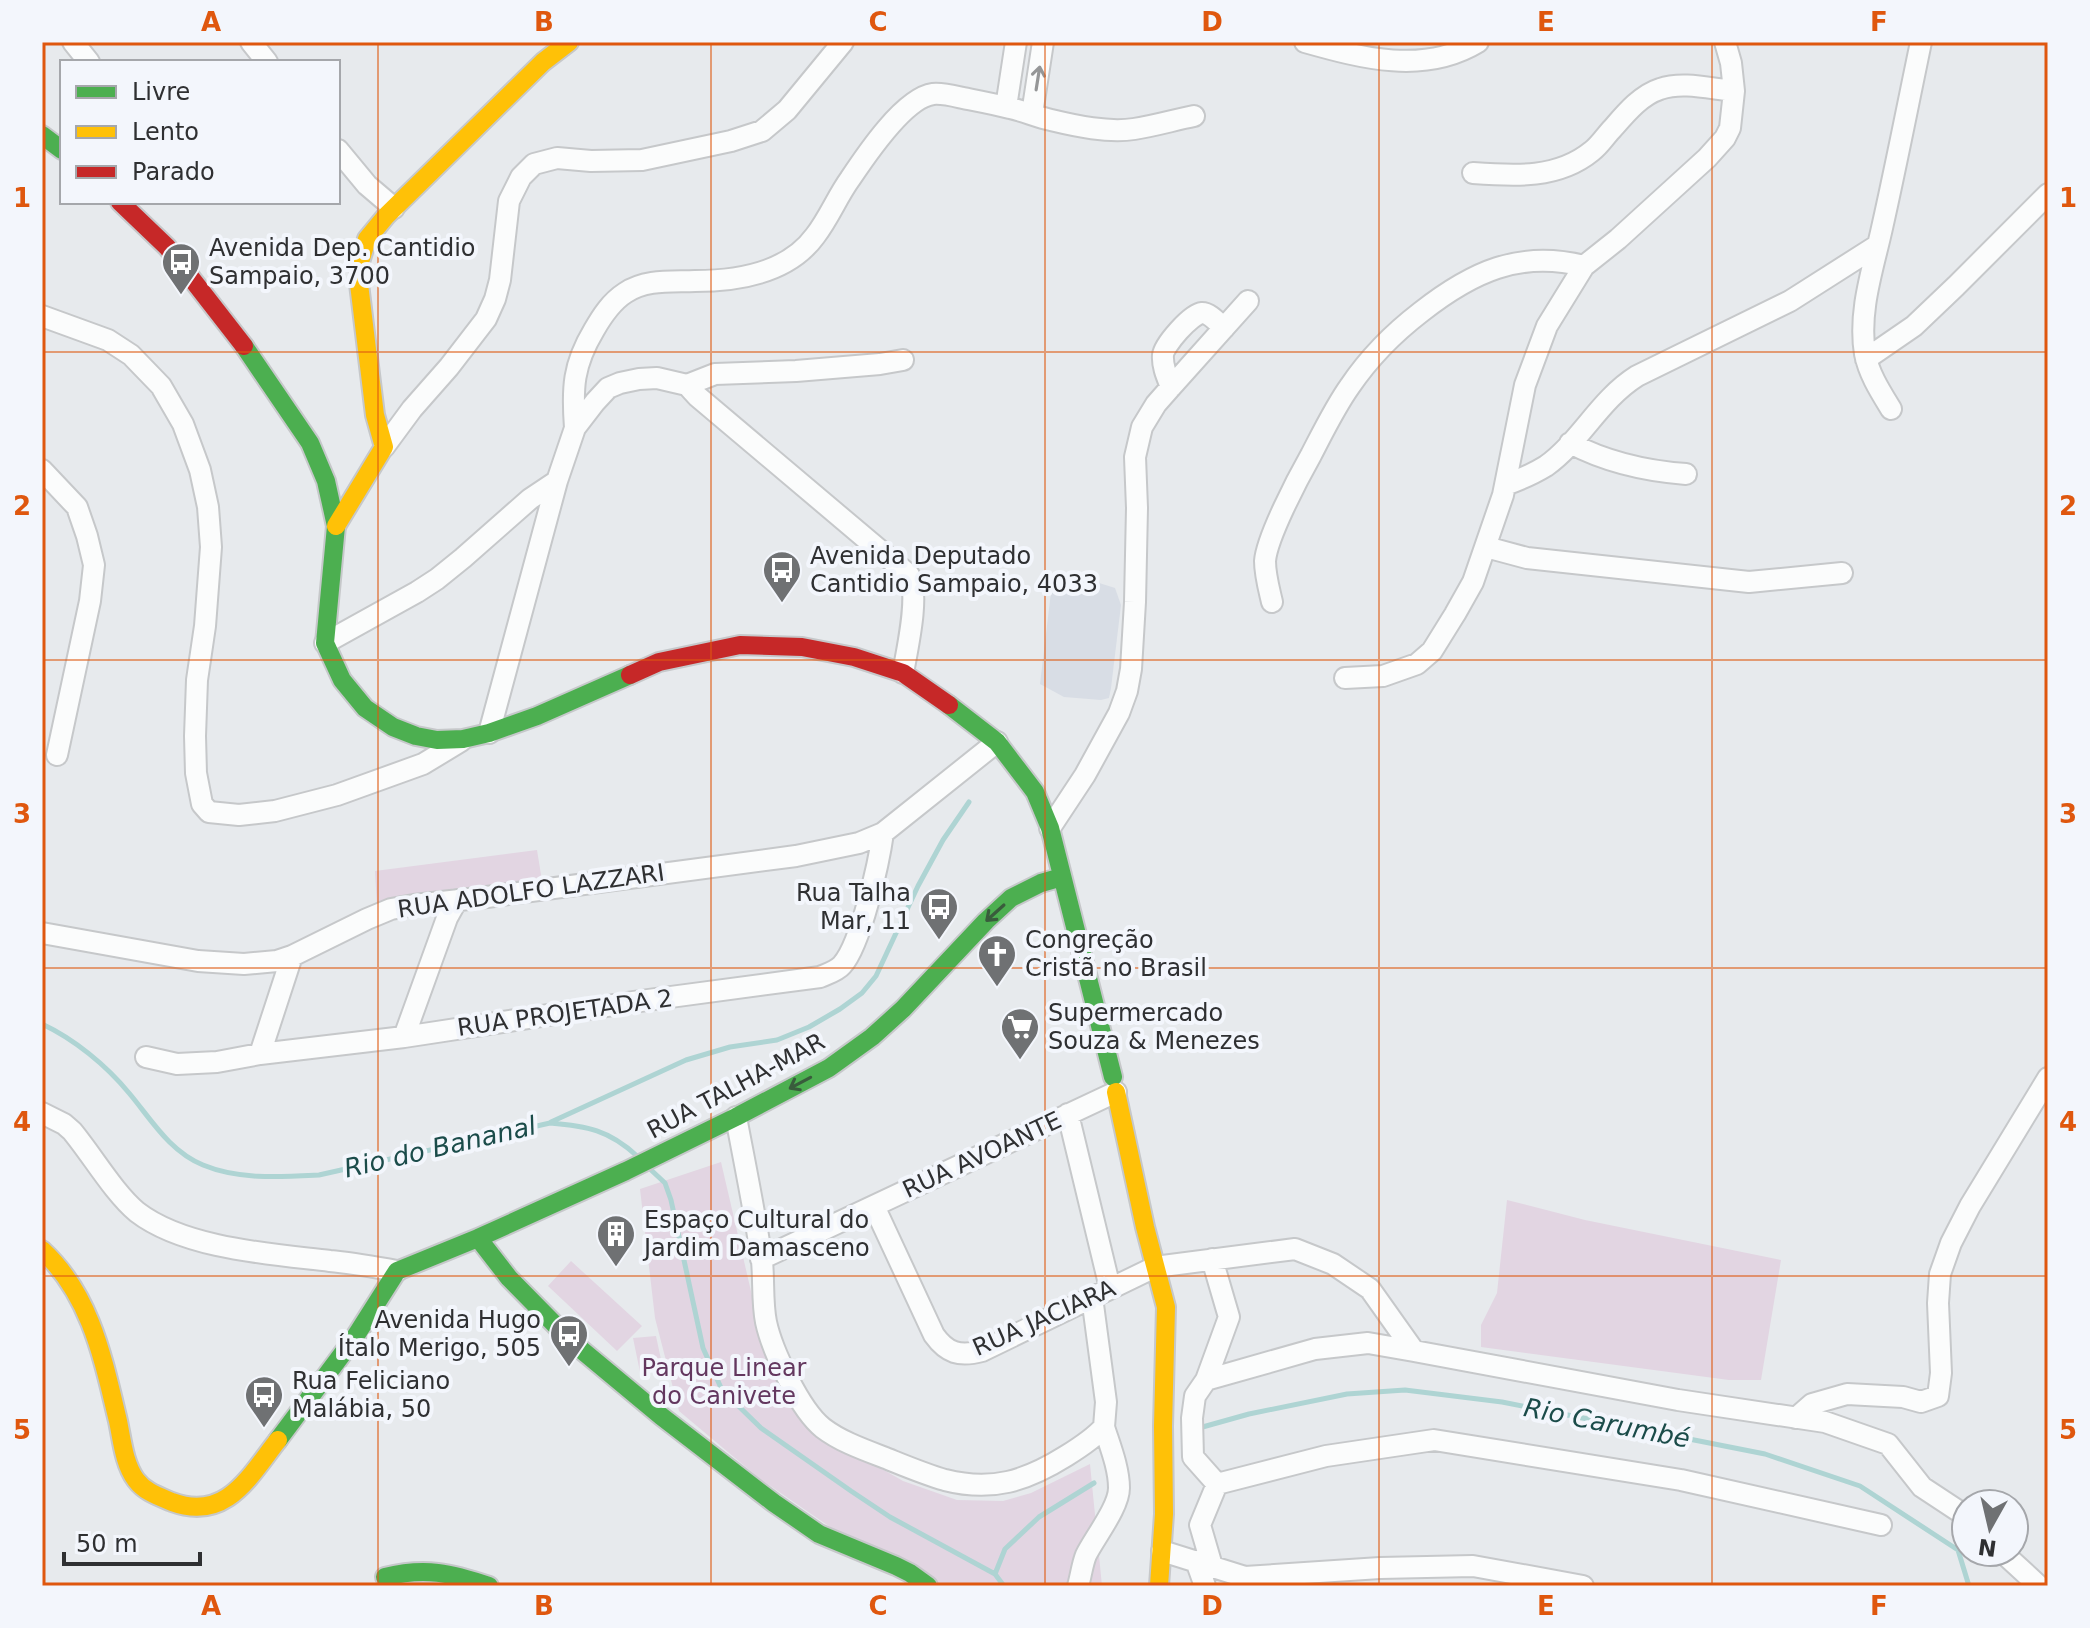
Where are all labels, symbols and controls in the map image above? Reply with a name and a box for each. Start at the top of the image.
text: A [201,7,221,37]
text: B [534,7,554,37]
text: C [868,7,888,37]
text: D [1201,7,1223,37]
text: E [1537,7,1555,37]
text: F [1870,7,1888,37]
legend [60,60,340,204]
one-way arrow [1031,66,1046,91]
text: Livre [132,78,190,106]
text: Lento [132,118,199,146]
text: Parado [132,158,215,186]
text: 1 [13,183,31,213]
text: 1 [2059,183,2077,213]
place label: Avenida Dep. Cantidio Sampaio, 3700 [209,234,476,290]
bus stop icon: Avenida Dep. Cantidio Sampaio, 3700 [160,241,202,296]
text: 2 [13,491,31,521]
text: 2 [2059,491,2077,521]
place label: Avenida Deputado Cantidio Sampaio, 4033 [810,542,1098,598]
bus stop icon: Avenida Deputado Cantidio Sampaio, 4033 [761,549,803,604]
text: 3 [13,799,31,829]
text: 3 [2059,799,2077,829]
street label: RUA ADOLFO LAZZARI [396,858,666,924]
place label: Rua Talha Mar, 11 [796,879,911,935]
bus stop icon: Rua Talha Mar, 11 [918,886,960,941]
one-way arrow [985,904,1005,922]
place label: Congreção Cristã no Brasil [1025,926,1207,982]
church icon: Congreção Cristã no Brasil [976,933,1018,988]
street label: RUA PROJETADA 2 [456,984,674,1042]
place label: Supermercado Souza & Menezes [1048,999,1260,1055]
supermarket icon: Supermercado Souza & Menezes [999,1006,1041,1061]
street label: RUA TALHA-MAR [642,1027,830,1145]
one-way arrow [789,1075,812,1091]
street label: RUA AVOANTE [898,1106,1066,1204]
text: 4 [13,1107,31,1137]
text: 4 [2059,1107,2077,1137]
water label: Rio do Bananal [341,1110,540,1184]
place label: Espaço Cultural do Jardim Damasceno [642,1206,870,1262]
building icon: Espaço Cultural do Jardim Damasceno [595,1213,637,1268]
street label: RUA JACIARA [968,1274,1120,1362]
place label: Avenida Hugo Ítalo Merigo, 505 [338,1306,541,1362]
bus stop icon: Avenida Hugo Ítalo Merigo, 505 [548,1313,590,1368]
park label: Parque Linear do Canivete [642,1354,807,1410]
place label: Rua Feliciano Malábia, 50 [292,1367,450,1423]
bus stop icon: Rua Feliciano Malábia, 50 [243,1374,285,1429]
water label: Rio Carumbé [1521,1392,1693,1454]
text: 5 [13,1415,31,1445]
text: 5 [2059,1415,2077,1445]
north arrow [1950,1488,2030,1568]
scale bar [64,1516,200,1566]
text: 50 m [76,1530,138,1558]
text: N [1976,1534,1998,1561]
text: A [201,1591,221,1621]
text: B [534,1591,554,1621]
text: C [868,1591,888,1621]
text: D [1201,1591,1223,1621]
text: E [1537,1591,1555,1621]
text: F [1870,1591,1888,1621]

